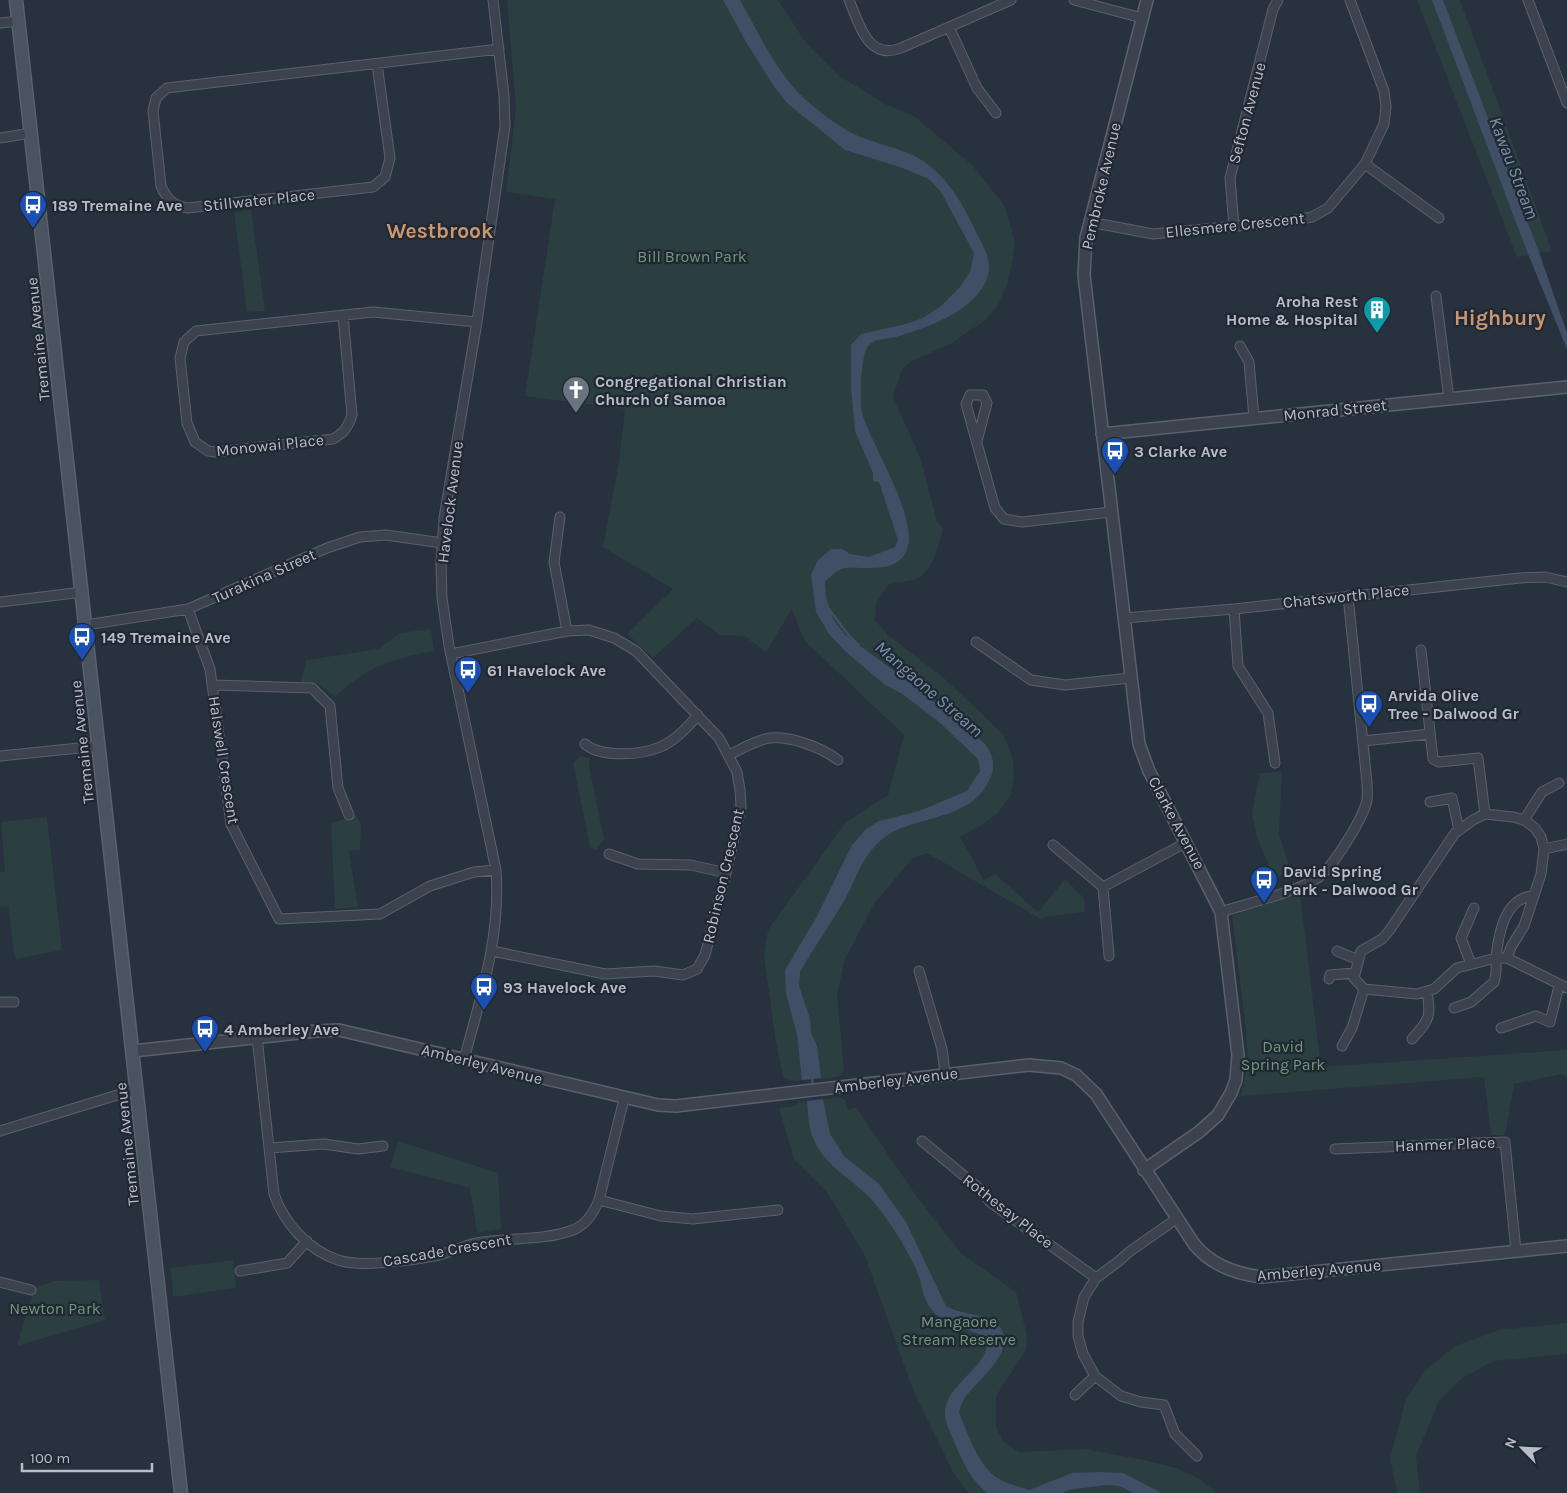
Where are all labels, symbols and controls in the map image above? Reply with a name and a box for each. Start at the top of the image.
street label: Sefton Avenue [1224,60,1270,166]
water label: Kawau Stream [1484,114,1544,222]
street label: Pembroke Avenue [1077,121,1125,251]
street label: Stillwater Place [202,185,316,215]
bus stop icon: 189 Tremaine Ave [18,190,48,229]
place label: 189 Tremaine Ave [52,196,183,215]
street label: Ellesmere Crescent [1164,208,1306,242]
district label: Westbrook [387,219,494,243]
park label: Bill Brown Park [637,247,747,266]
street label: Tremaine Avenue [22,276,54,402]
place label: Aroha Rest Home & Hospital [1226,292,1358,329]
building icon: Aroha Rest Home & Hospital [1362,295,1392,334]
district label: Highbury [1454,306,1546,330]
place label: Congregational Christian Church of Samoa [595,372,787,409]
church icon: Congregational Christian Church of Samoa [561,375,591,414]
street label: Monrad Street [1282,395,1388,425]
street label: Monowai Place [215,430,325,460]
bus stop icon: 3 Clarke Ave [1100,436,1130,475]
street label: Havelock Avenue [433,440,467,564]
place label: 3 Clarke Ave [1134,442,1227,461]
street label: Turakina Street [209,545,319,607]
street label: Chatsworth Place [1282,580,1410,612]
bus stop icon: 149 Tremaine Ave [67,622,97,661]
place label: 149 Tremaine Ave [101,628,231,647]
water label: Mangaone Stream [870,636,988,742]
bus stop icon: 61 Havelock Ave [453,655,483,694]
place label: 61 Havelock Ave [487,661,606,680]
street label: Tremaine Avenue [66,679,98,805]
place label: Arvida Olive Tree - Dalwood Gr [1388,686,1520,723]
bus stop icon: Arvida Olive Tree - Dalwood Gr [1354,689,1384,728]
street label: Halswell Crescent [205,695,243,825]
street label: Clarke Avenue [1145,773,1209,873]
street label: Robinson Crescent [698,807,748,945]
place label: David Spring Park - Dalwood Gr [1283,862,1419,899]
bus stop icon: David Spring Park - Dalwood Gr [1249,865,1279,904]
bus stop icon: 93 Havelock Ave [469,972,499,1011]
place label: 93 Havelock Ave [503,978,627,997]
bus stop icon: 4 Amberley Ave [190,1014,220,1053]
place label: 4 Amberley Ave [224,1020,339,1039]
park label: David Spring Park [1241,1037,1325,1074]
street label: Amberley Avenue [419,1040,545,1088]
street label: Amberley Avenue [833,1063,959,1097]
street label: Tremaine Avenue [111,1081,143,1207]
street label: Hanmer Place [1394,1133,1496,1155]
street label: Rothesay Place [959,1170,1057,1252]
street label: Cascade Crescent [381,1229,513,1271]
street label: Amberley Avenue [1256,1255,1382,1285]
park label: Newton Park [9,1299,101,1318]
park label: Mangaone Stream Reserve [902,1312,1016,1349]
north arrow [1497,1423,1547,1473]
text: N [1501,1435,1520,1451]
scale bar [22,1440,152,1472]
text: 100 m [30,1449,70,1467]

